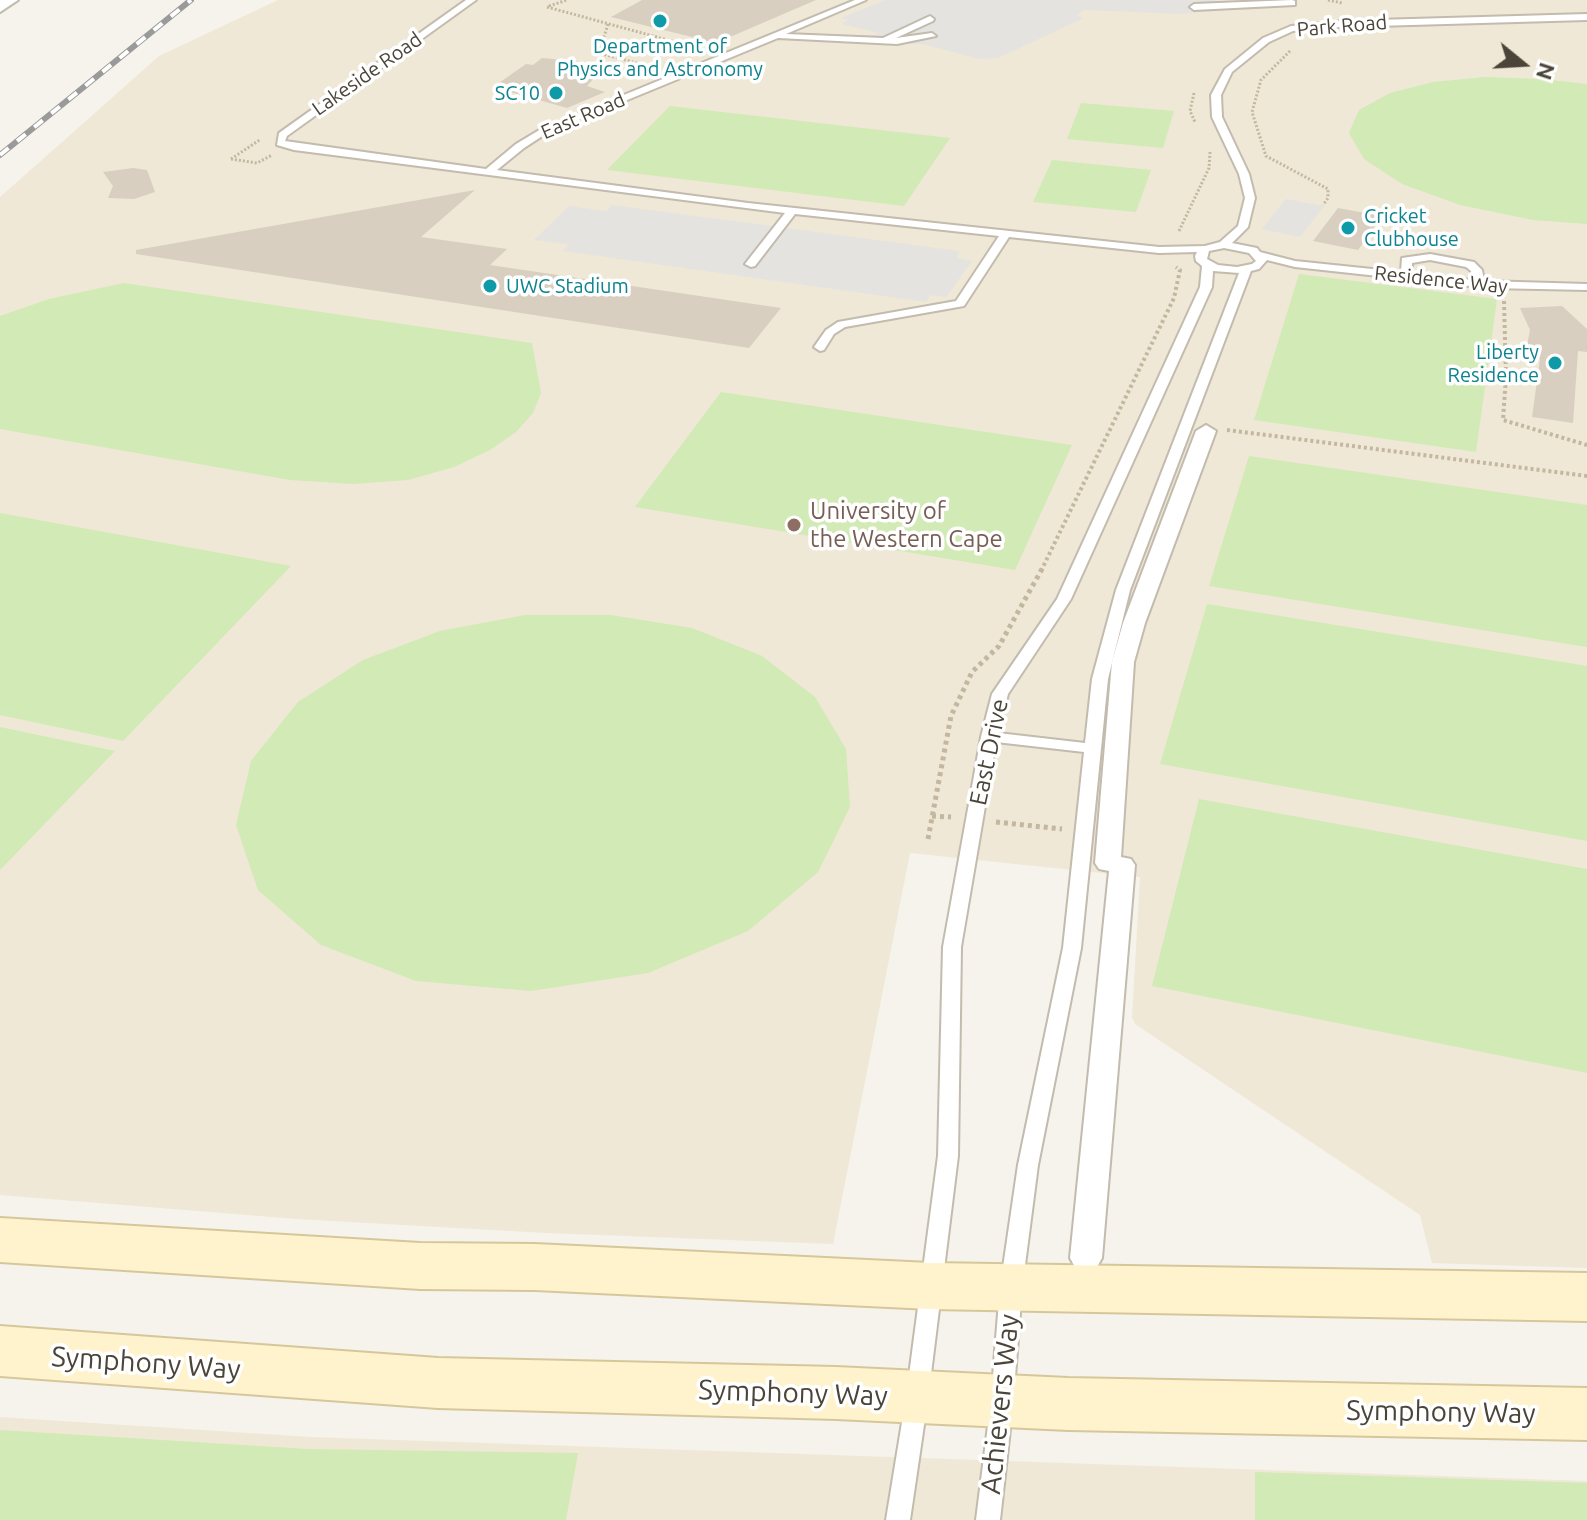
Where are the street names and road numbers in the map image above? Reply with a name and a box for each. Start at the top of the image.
street label: Park Road [1296,10,1388,42]
street label: Lakeside Road [308,27,426,121]
street label: East Road [537,88,629,144]
street label: Residence Way [1373,261,1509,299]
street label: East Drive [964,696,1014,808]
street label: Achievers Way [974,1312,1026,1496]
street label: Symphony Way [50,1340,242,1386]
street label: Symphony Way [698,1373,888,1413]
street label: Symphony Way [1346,1394,1536,1430]

